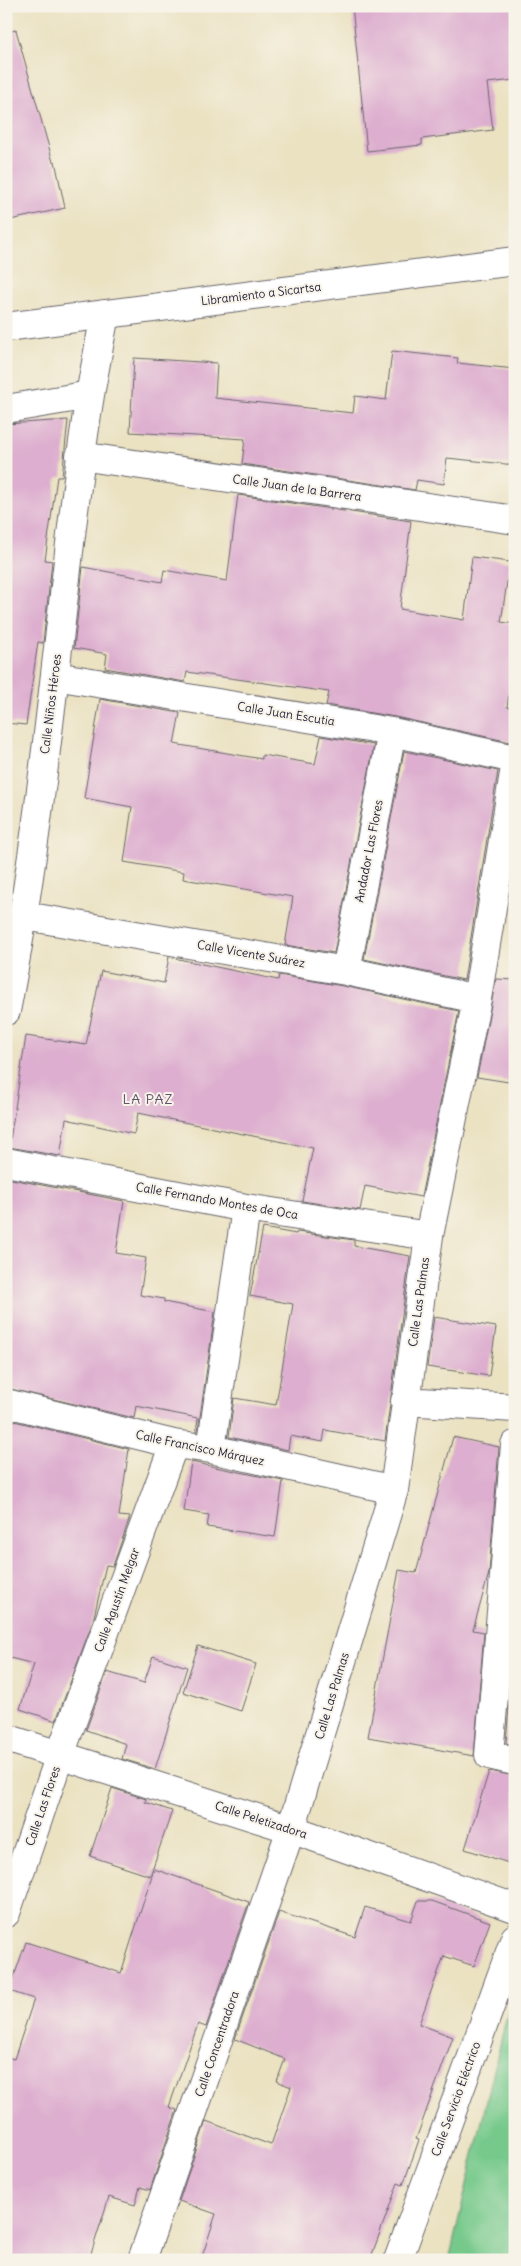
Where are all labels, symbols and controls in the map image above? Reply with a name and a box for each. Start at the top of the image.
street label: Libramiento a Sicartsa [200,279,322,308]
street label: Calle Juan de la Barrera [232,471,363,504]
street label: Calle Niños Héroes [37,653,64,755]
street label: Calle Juan Escutia [236,698,336,729]
street label: Andador Las Flores [351,798,386,904]
street label: Calle Vicente Suárez [196,937,306,970]
district label: LA PAZ [123,1090,173,1108]
street label: Calle Fernando Montes de Oca [135,1179,300,1222]
street label: Calle Las Palmas [405,1256,432,1348]
street label: Calle Francisco Márquez [134,1427,266,1469]
street label: Calle Agustín Melgar [91,1545,142,1654]
street label: Calle Las Palmas [311,1651,352,1741]
street label: Calle Las Flores [22,1764,63,1848]
street label: Calle Peletizadora [213,1798,309,1842]
street label: Calle Concentradora [191,1989,242,2099]
street label: Calle Servicio Eléctrico [428,2039,483,2158]

